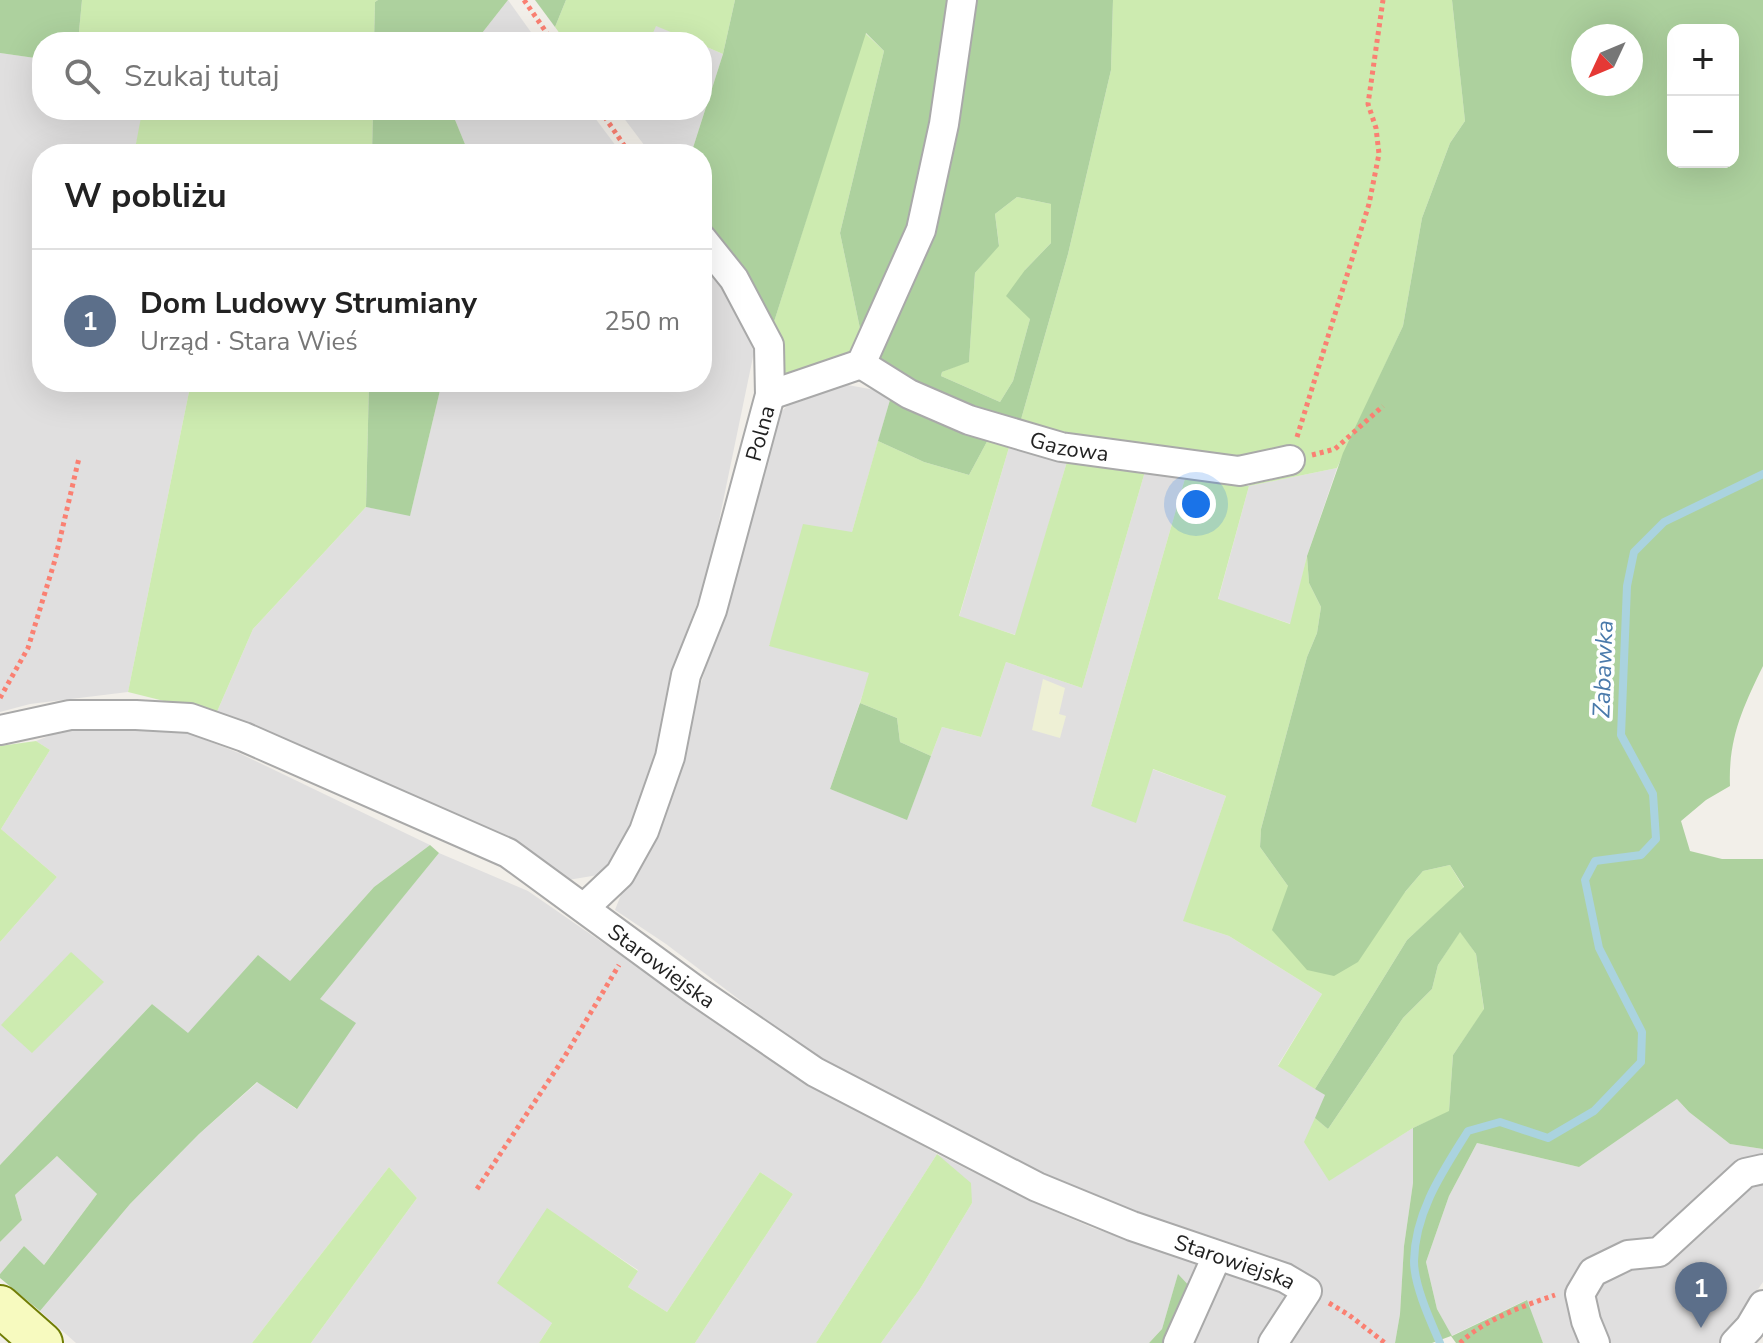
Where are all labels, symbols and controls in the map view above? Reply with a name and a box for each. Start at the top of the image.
north arrow [1571,24,1643,96]
map controls [1667,24,1739,168]
button: + [1667,24,1739,96]
search box [32,32,712,120]
icon: search [60,54,104,98]
text: Szukaj tutaj [124,56,280,97]
button: − [1667,96,1739,168]
text: W pobliżu [64,173,227,219]
text: Dom Ludowy Strumiany [140,283,477,324]
text: 1 [82,304,98,339]
text: 250 m [604,304,680,339]
text: Urząd · Stara Wieś [140,324,358,359]
street label: Polna [739,402,783,464]
street label: Gazowa [1026,425,1110,469]
your location [1176,484,1216,524]
water label: Zabawka [1585,619,1621,719]
street label: Starowiejska [601,917,721,1016]
street label: Starowiejska [1170,1227,1301,1297]
pin: 1 [1675,1262,1727,1328]

